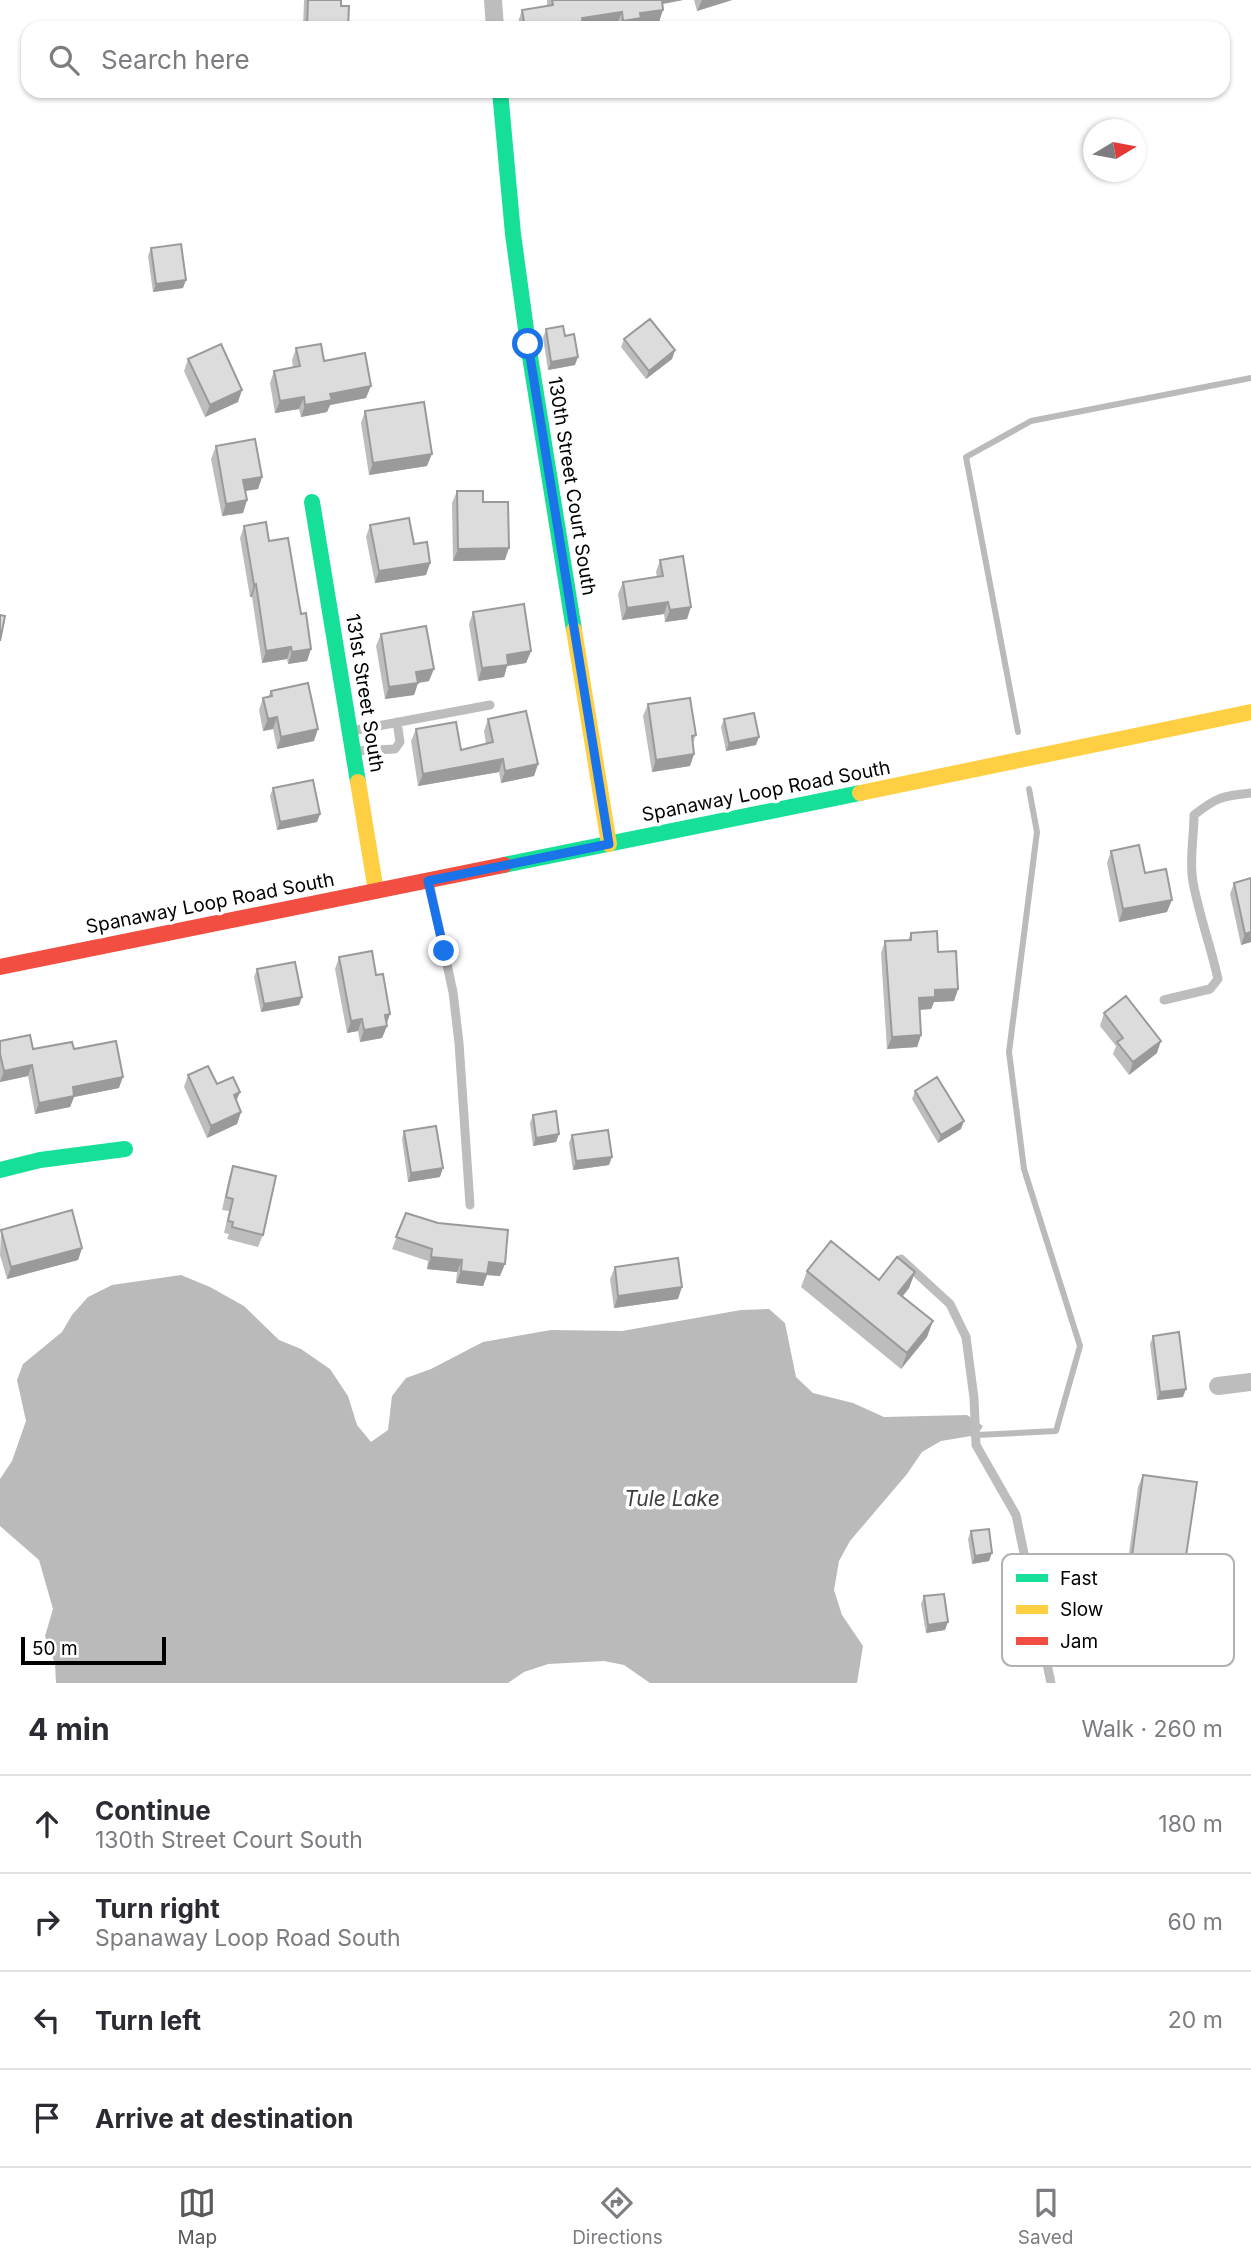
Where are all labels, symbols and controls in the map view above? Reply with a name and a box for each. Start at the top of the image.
search box [21,21,1230,98]
icon: search [45,41,83,79]
text: Search here [101,44,250,75]
north arrow [1083,119,1146,182]
route start [512,328,543,359]
street label: 130th Street Court South [543,375,601,597]
street label: 131st Street South [341,612,389,774]
street label: Spanaway Loop Road South [640,756,892,826]
street label: Spanaway Loop Road South [84,868,336,938]
route end [428,935,459,966]
water label: Tule Lake [624,1486,720,1511]
legend [1002,1554,1234,1666]
text: Fast [1060,1567,1098,1590]
text: Slow [1060,1598,1103,1621]
text: Jam [1060,1630,1098,1653]
scale bar [21,1634,166,1666]
text: 50 m [32,1637,78,1660]
text: 4 min [28,1711,110,1747]
text: Walk · 260 m [1081,1715,1223,1743]
text: Continue [95,1795,211,1826]
icon: ahead [28,1805,66,1843]
text: 180 m [1158,1810,1223,1838]
text: 130th Street Court South [95,1826,363,1854]
text: Turn right [95,1893,220,1924]
icon: right [28,1903,66,1941]
text: 60 m [1168,1908,1223,1936]
text: Spanaway Loop Road South [95,1924,401,1952]
icon: left [28,2001,66,2039]
text: Turn left [95,2005,201,2036]
text: 20 m [1168,2006,1223,2034]
icon: arrive [28,2099,66,2137]
text: Arrive at destination [95,2103,354,2134]
tab: Map [178,2184,217,2249]
tab: Directions [572,2184,663,2249]
tab: Saved [1018,2184,1073,2249]

